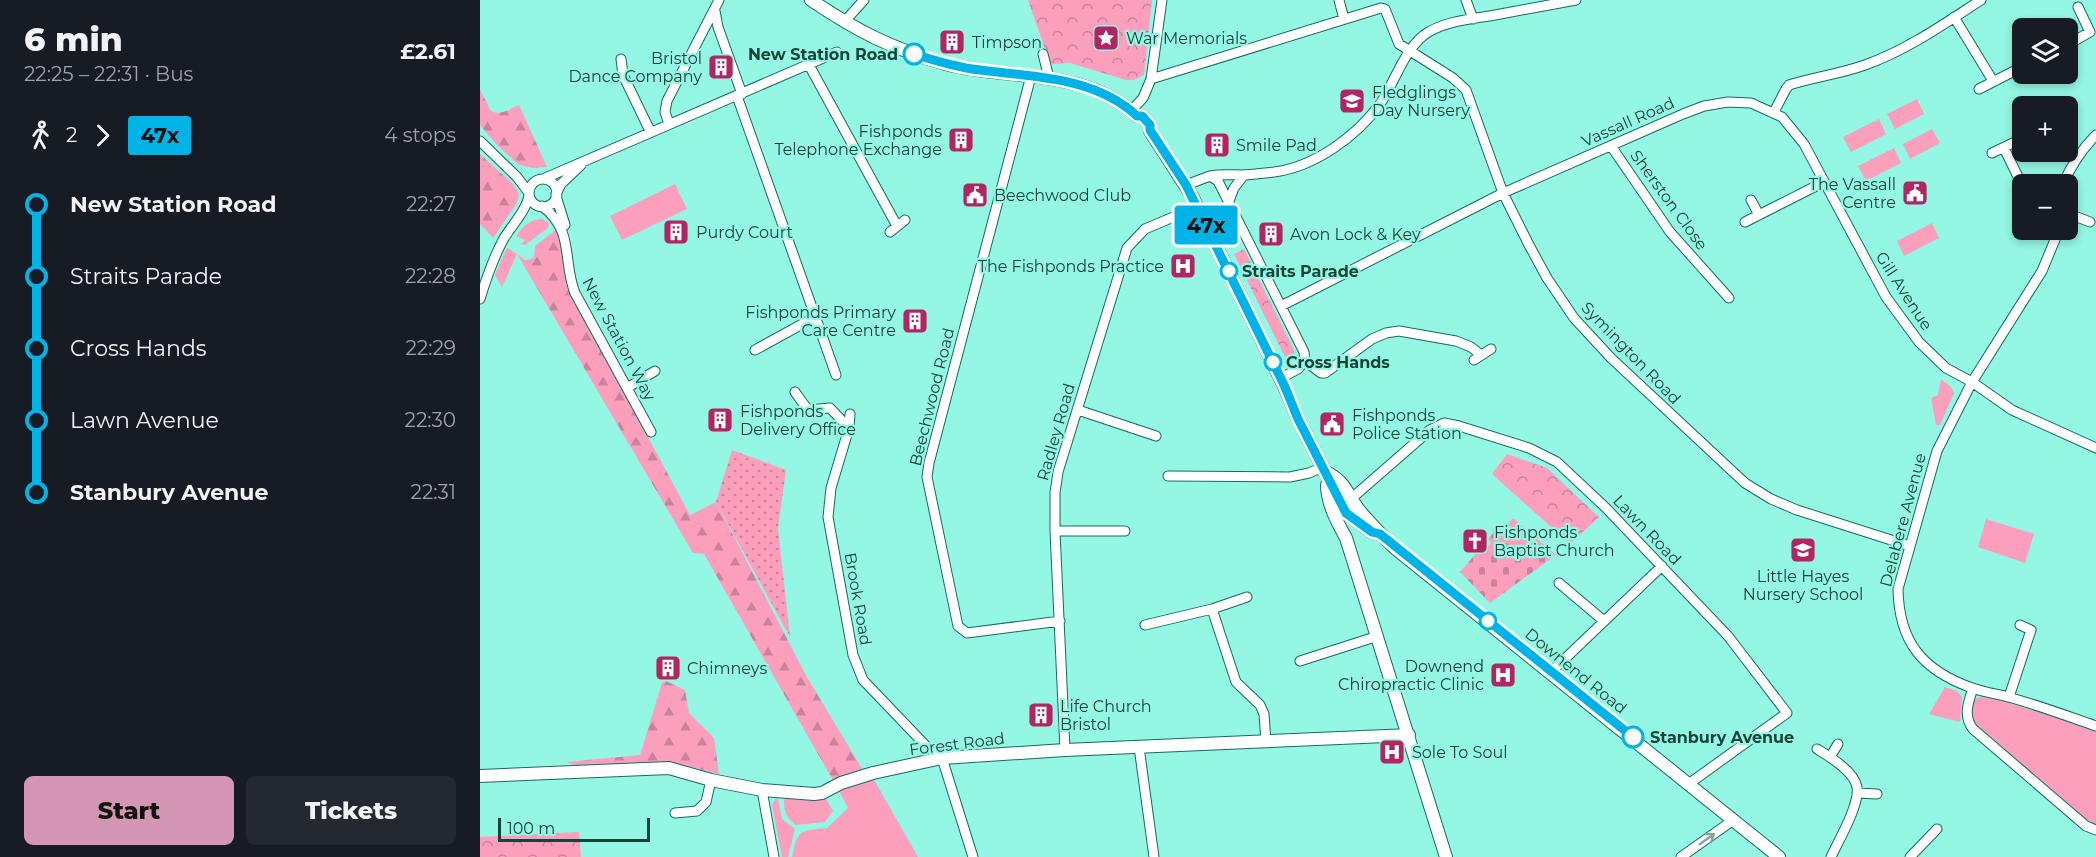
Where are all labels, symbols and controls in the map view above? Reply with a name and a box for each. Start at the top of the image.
map controls [2012,18,2078,240]
button: layers [2012,18,2078,84]
text: 6 min [24,19,123,59]
place icon: War Memorials [1091,23,1121,53]
building icon: Timpson [937,27,967,57]
place label: War Memorials [1126,29,1247,48]
place label: Timpson [972,33,1042,52]
text: £2.61 [400,38,456,65]
marker: New Station Road [903,43,925,65]
place label: New Station Road [748,45,898,64]
place label: Bristol Dance Company [568,49,702,86]
building icon: Bristol Dance Company [706,52,736,82]
text: 22:25 – 22:31 · Bus [24,62,193,86]
place label: Fledglings Day Nursery [1372,83,1470,120]
school or university icon: Fledglings Day Nursery [1337,86,1367,116]
street label: Vassall Road [1579,93,1677,151]
button: + [2012,96,2078,162]
icon: walk [24,119,57,152]
icon: forward [86,119,119,152]
place label: Fishponds Telephone Exchange [774,122,942,159]
text: 2 [66,123,77,147]
text: 47x [140,123,179,148]
text: 4 stops [384,123,456,147]
building icon: Fishponds Telephone Exchange [946,125,976,155]
building icon: Smile Pad [1202,130,1232,160]
place label: Smile Pad [1236,136,1317,155]
street label: Sherston Close [1626,146,1712,254]
button: − [2012,174,2078,240]
place label: The Vassall Centre [1809,175,1896,212]
public building icon: The Vassall Centre [1900,178,1930,208]
public building icon: Beechwood Club [960,180,990,210]
place label: Beechwood Club [994,186,1131,205]
text: New Station Road [70,191,276,218]
text: 22:27 [406,192,456,216]
line badge: 47x [1172,206,1240,244]
text: 47x [1187,213,1225,238]
building icon: Purdy Court [661,217,691,247]
building icon: Avon Lock & Key [1256,219,1286,249]
place label: Purdy Court [696,223,794,242]
place label: Avon Lock & Key [1290,225,1421,244]
street label: Gill Avenue [1872,248,1936,334]
hospital icon: The Fishponds Practice [1168,251,1198,281]
place label: The Fishponds Practice [978,257,1164,276]
marker: Straits Parade [1220,262,1238,280]
place label: Straits Parade [1242,262,1359,281]
text: Straits Parade [70,263,222,290]
text: 22:28 [405,264,456,288]
street label: New Station Way [579,274,660,404]
street label: Symington Road [1577,298,1685,408]
place label: Fishponds Primary Care Centre [745,303,896,340]
building icon: Fishponds Primary Care Centre [900,306,930,336]
street label: Beechwood Road [906,326,958,468]
text: Cross Hands [70,335,207,362]
text: 22:29 [406,336,456,360]
marker: Cross Hands [1264,353,1282,371]
place label: Cross Hands [1286,353,1390,372]
street label: Radley Road [1033,381,1079,483]
place label: Fishponds Delivery Office [740,402,856,439]
building icon: Fishponds Delivery Office [705,405,735,435]
place label: Fishponds Police Station [1352,406,1462,443]
text: Lawn Avenue [70,407,219,434]
text: 22:30 [405,408,456,432]
public building icon: Fishponds Police Station [1317,409,1347,439]
street label: Delabere Avenue [1876,451,1930,589]
text: Stanbury Avenue [70,479,268,506]
text: 22:31 [411,480,456,504]
street label: Lawn Road [1609,491,1685,569]
place label: Fishponds Baptist Church [1494,523,1614,560]
church icon: Fishponds Baptist Church [1460,526,1490,556]
school or university icon: Little Hayes Nursery School [1788,535,1818,565]
street label: Brook Road [840,551,876,647]
place label: Little Hayes Nursery School [1743,567,1863,604]
unlabelled marker [1479,612,1497,630]
street label: Downend Road [1521,624,1631,718]
building icon: Chimneys [653,653,683,683]
place label: Downend Chiropractic Clinic [1338,657,1484,694]
place label: Chimneys [687,659,767,678]
hospital icon: Downend Chiropractic Clinic [1488,660,1518,690]
place label: Life Church Bristol [1060,697,1152,734]
building icon: Life Church Bristol [1026,700,1056,730]
marker: Stanbury Avenue [1622,726,1644,748]
place label: Stanbury Avenue [1650,728,1794,747]
street label: Forest Road [908,729,1006,759]
hospital icon: Sole To Soul [1377,737,1407,767]
place label: Sole To Soul [1412,743,1508,762]
button: Start [24,776,234,845]
button: Tickets [246,776,456,845]
scale bar [498,815,650,842]
text: 100 m [507,819,555,838]
one-way arrow [1698,833,1714,845]

